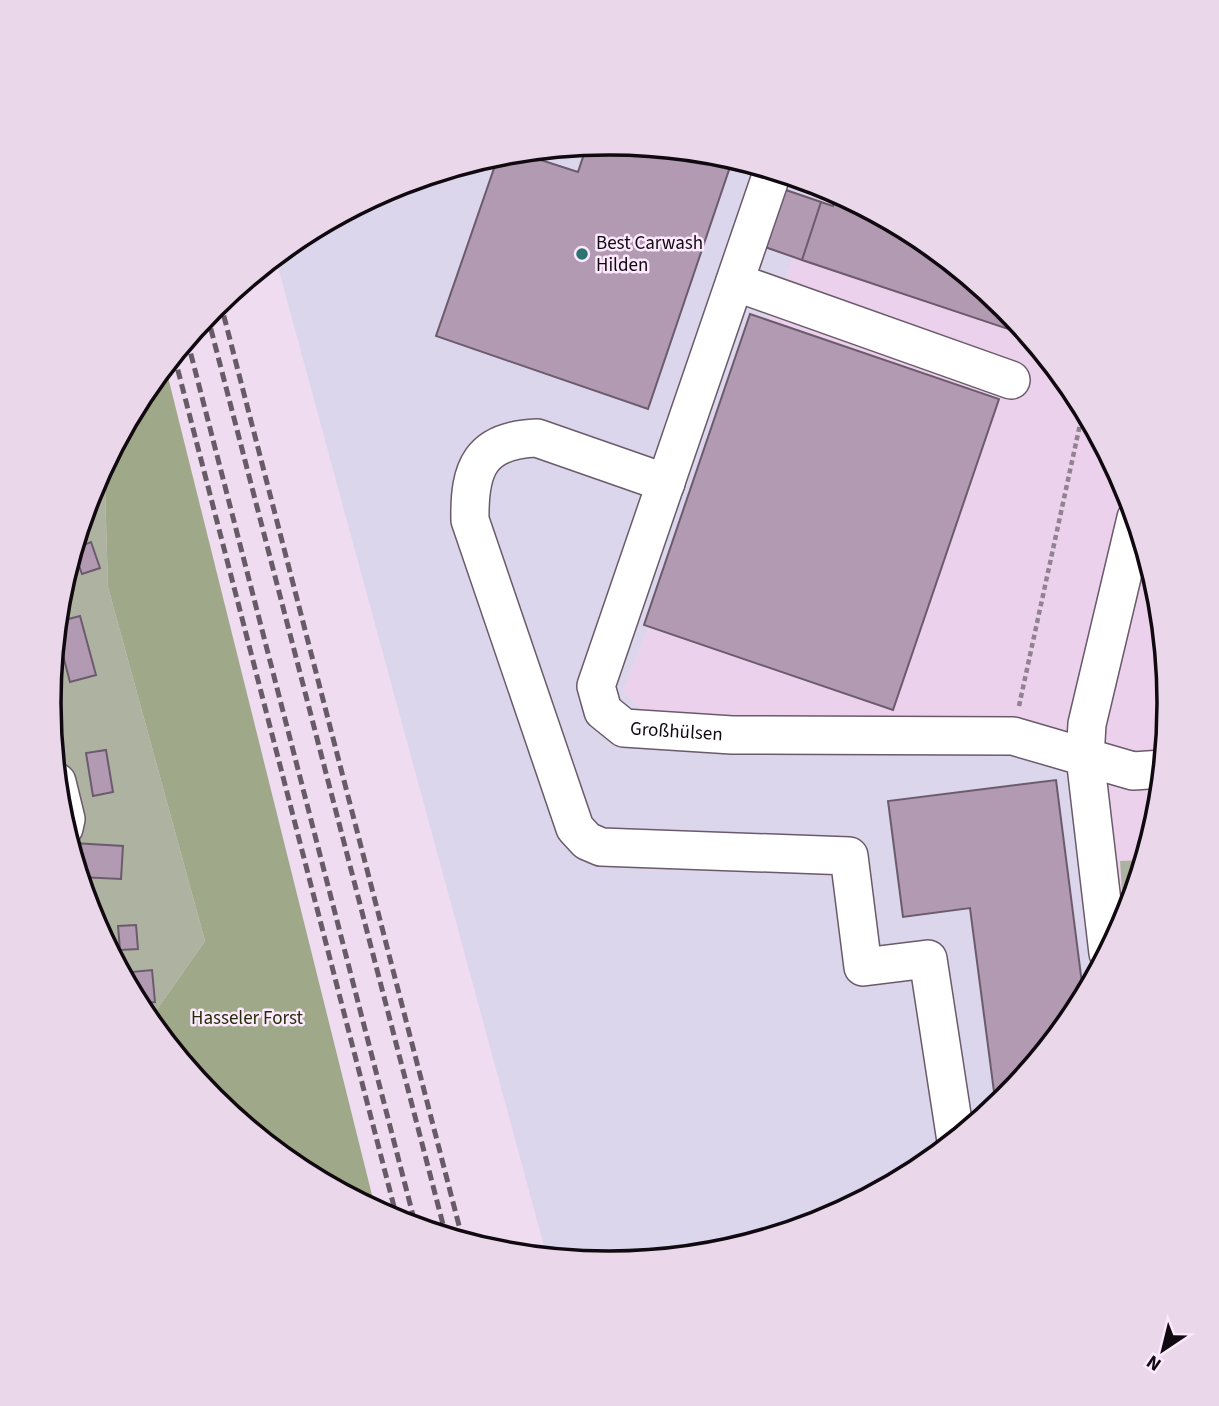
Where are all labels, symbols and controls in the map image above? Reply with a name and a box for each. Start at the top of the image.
place label: Best Carwash Hilden [596,230,703,279]
marker: Best Carwash Hilden [574,246,590,262]
street label: Großhülsen [629,715,724,748]
park label: Hasseler Forst [191,1005,304,1032]
north arrow [1128,1315,1198,1385]
text: N [1141,1348,1167,1377]

